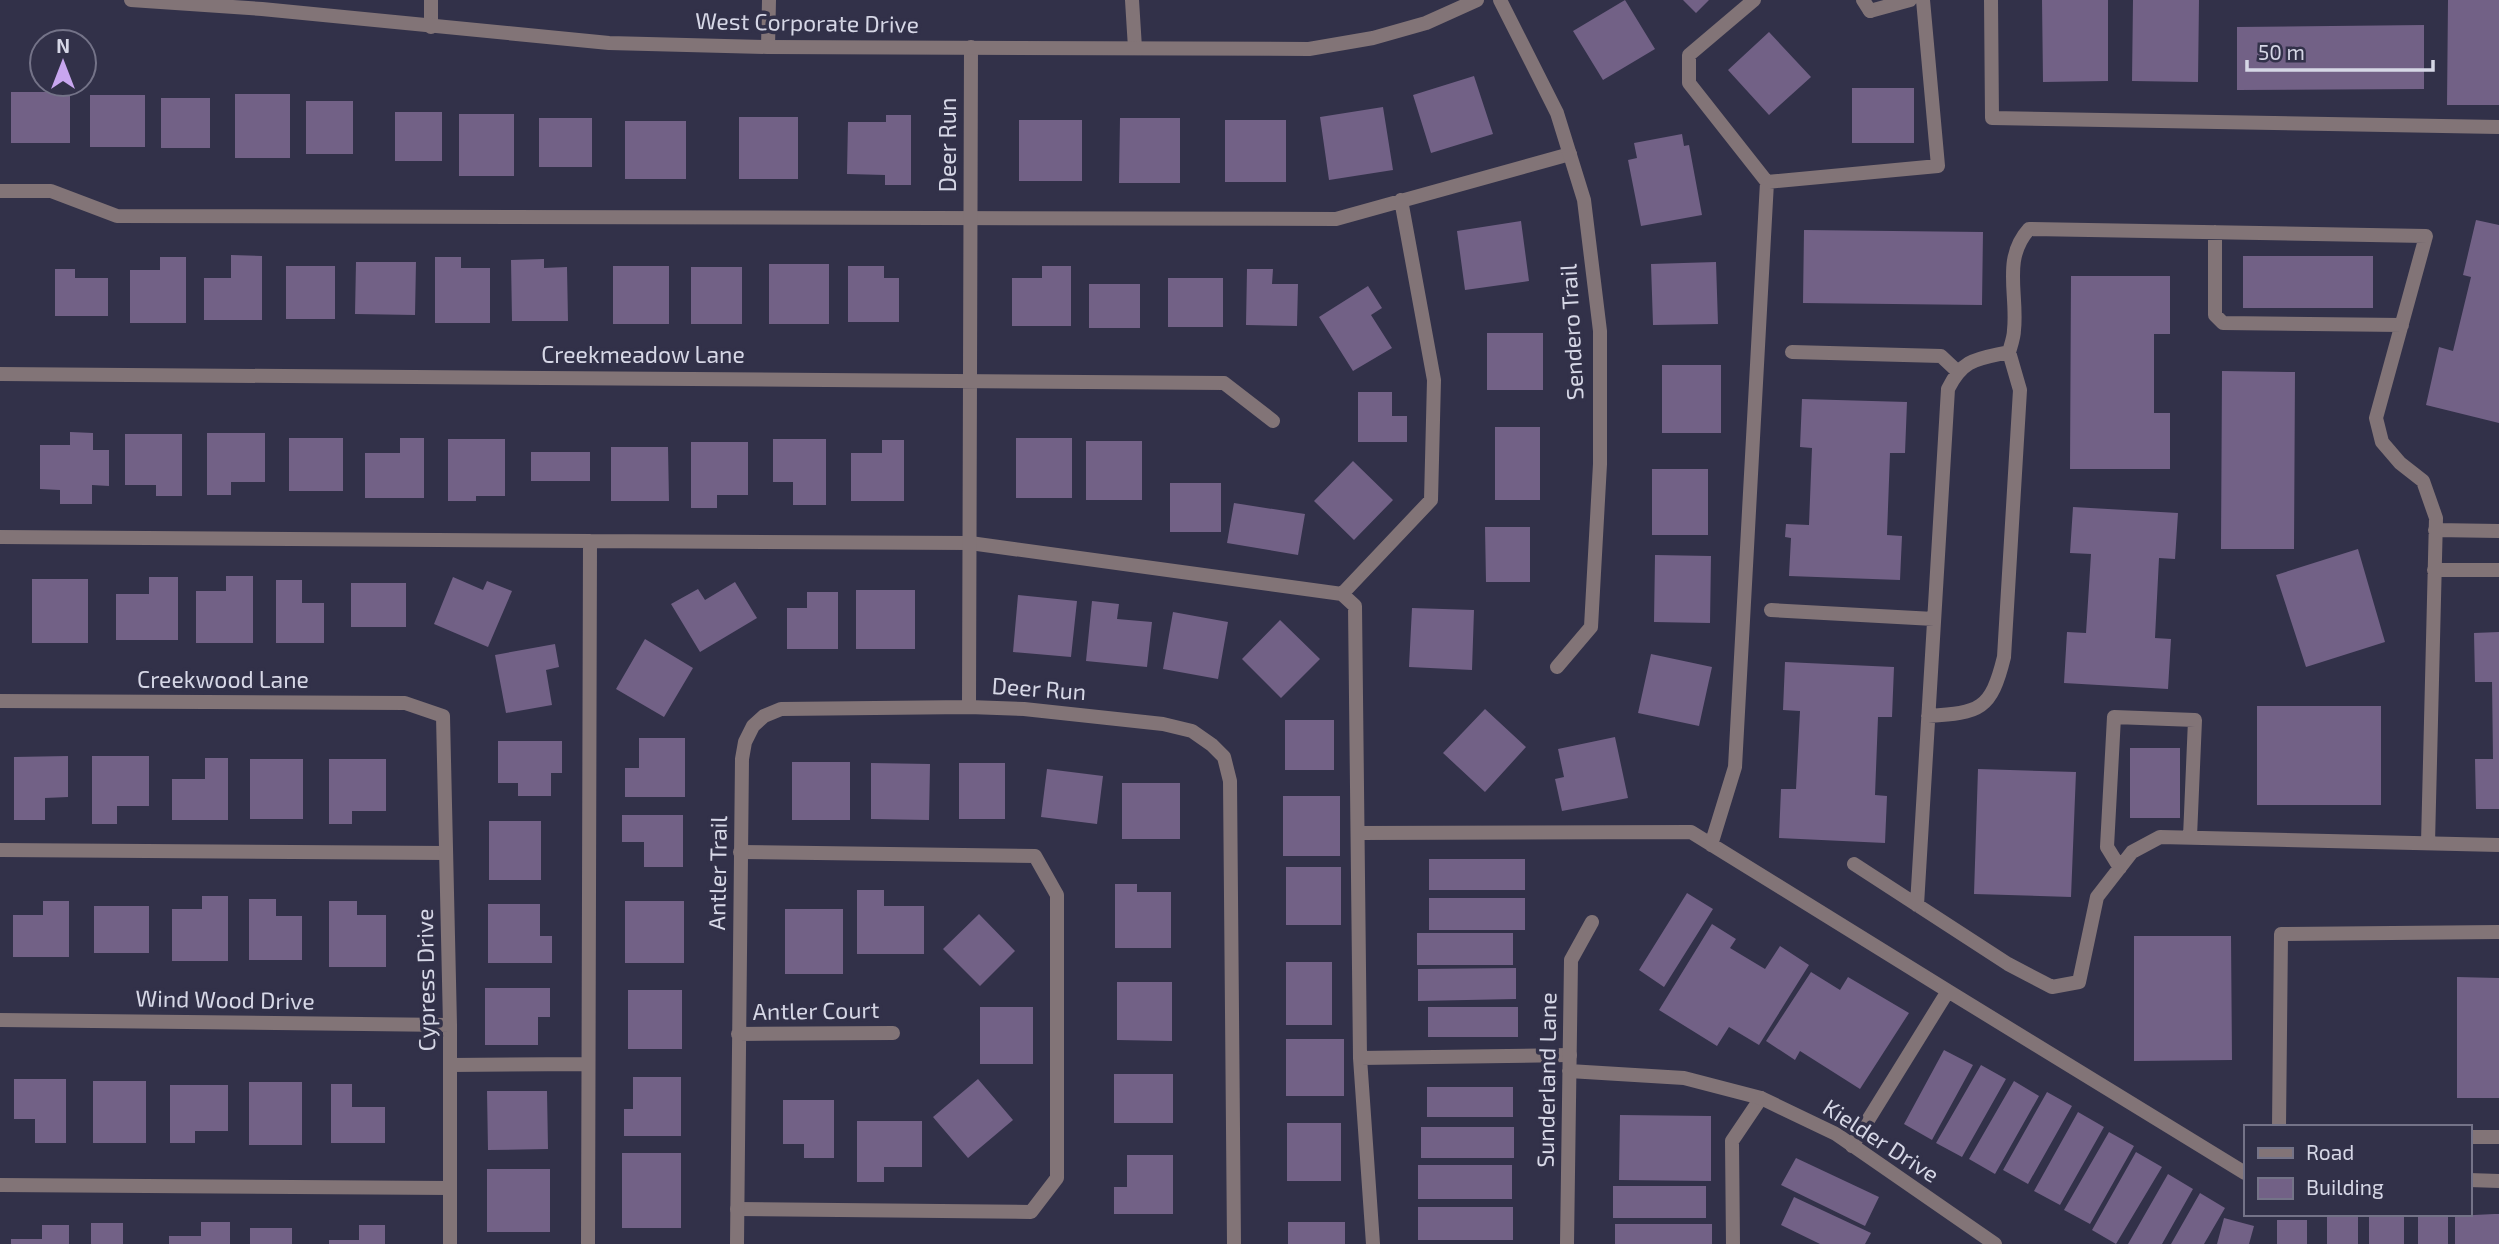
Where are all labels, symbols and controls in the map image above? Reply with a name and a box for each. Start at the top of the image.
street label: West Corporate Drive [695,6,919,38]
north arrow [28,28,98,98]
scale bar [2247,28,2432,72]
text: N [56,34,70,57]
text: 50 m [2258,39,2305,64]
street label: Deer Run [933,98,961,192]
street label: Sendero Trail [1553,263,1589,401]
street label: Creekmeadow Lane [541,340,745,368]
street label: Creekwood Lane [137,665,309,693]
street label: Deer Run [991,671,1087,705]
street label: Antler Trail [702,815,732,931]
street label: Cypress Drive [410,908,440,1052]
street label: Wind Wood Drive [135,983,315,1015]
street label: Sunderland Lane [1530,992,1562,1168]
street label: Antler Court [752,995,880,1025]
street label: Kielder Drive [1818,1092,1945,1188]
legend [2244,1125,2471,1216]
text: Road [2306,1139,2354,1164]
text: Building [2306,1174,2384,1199]

